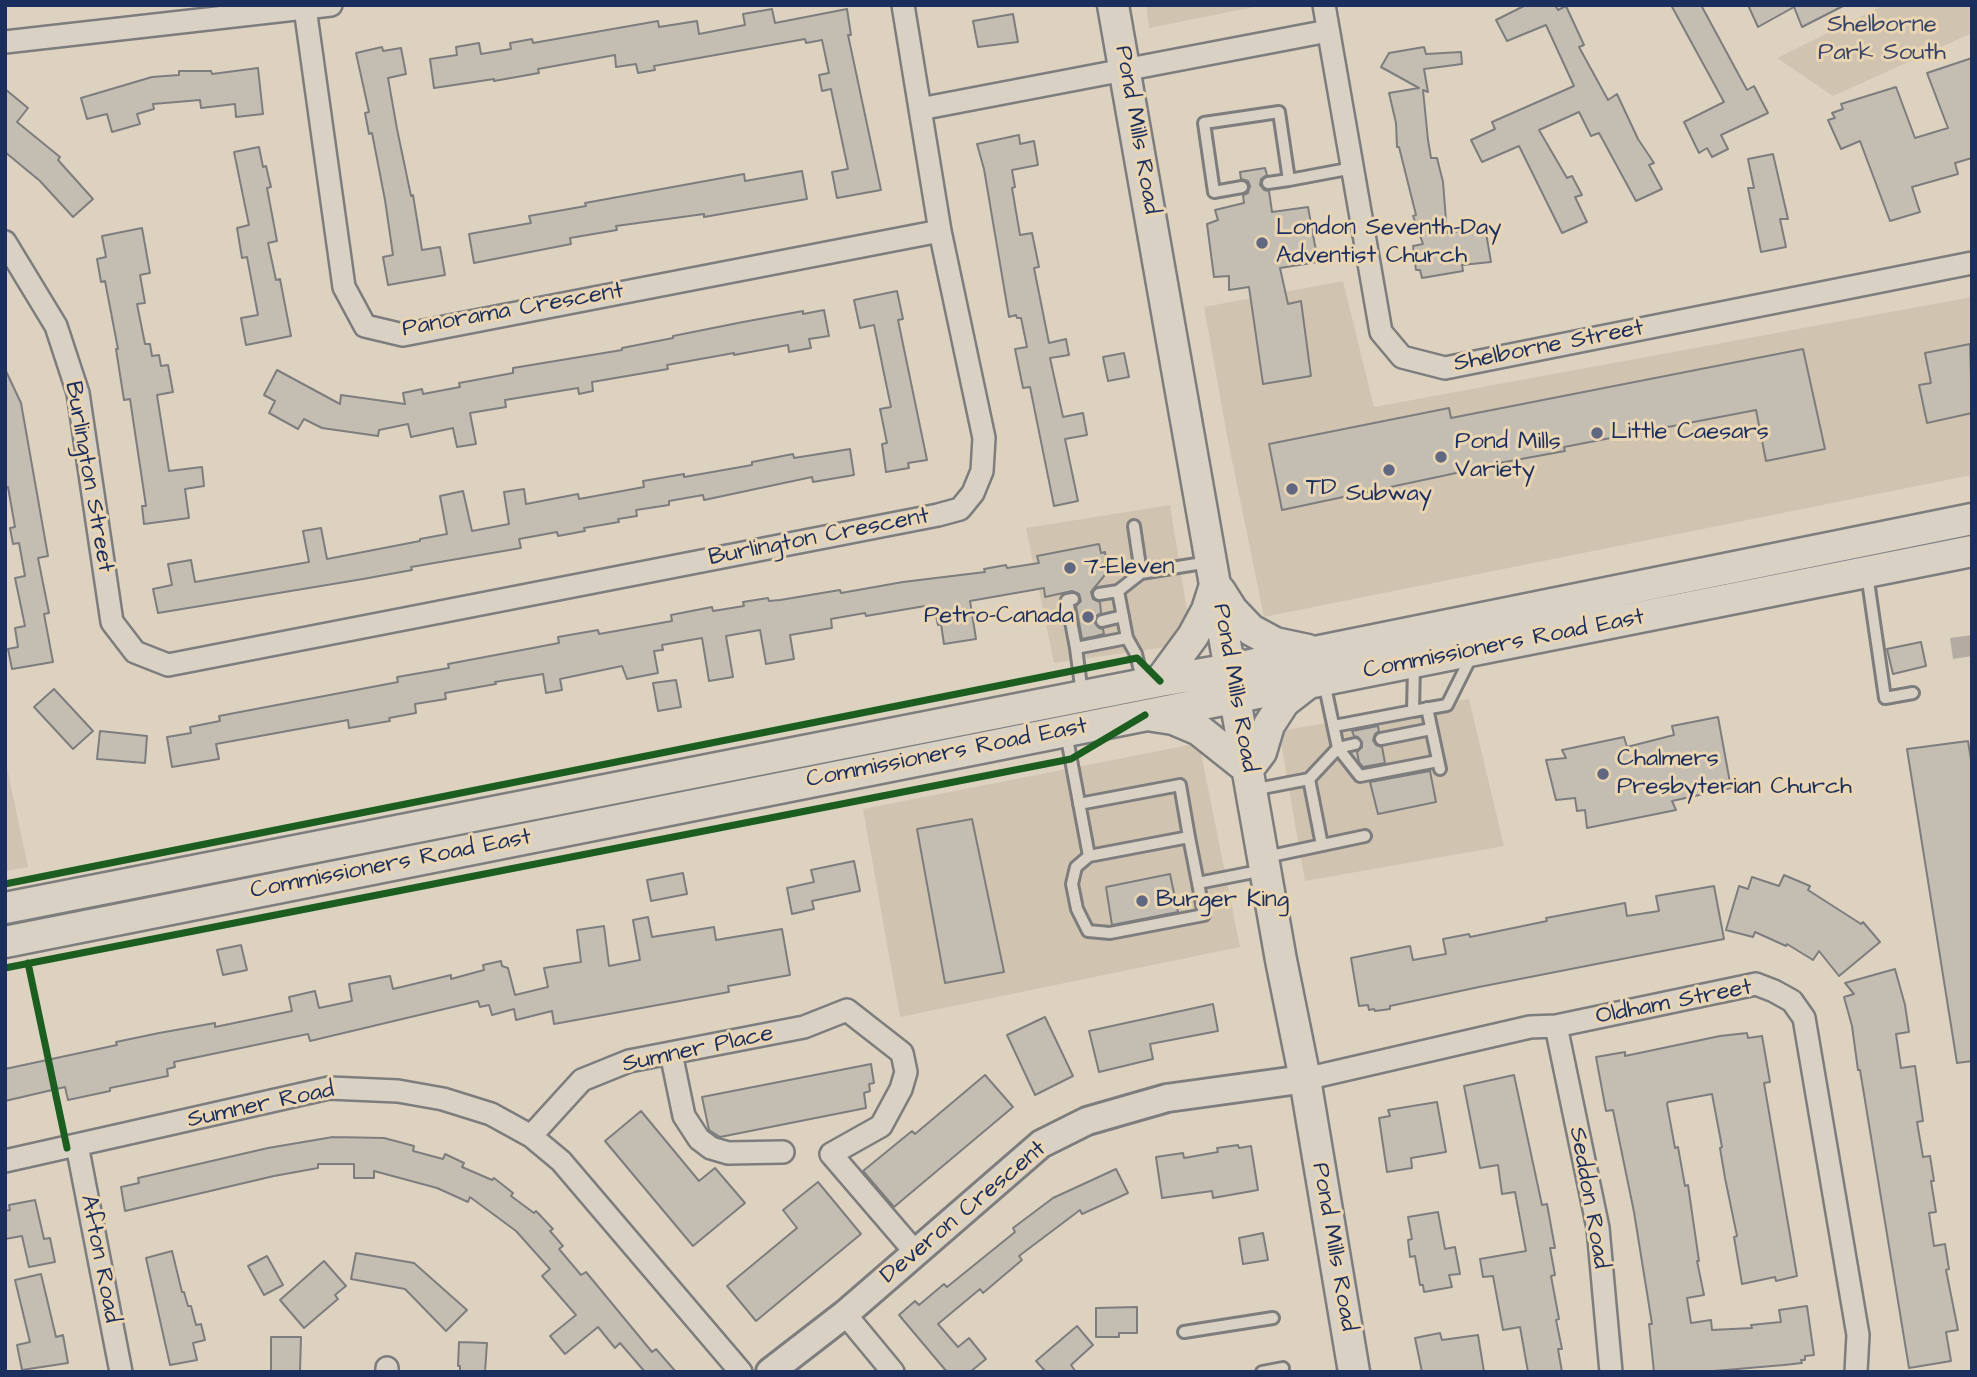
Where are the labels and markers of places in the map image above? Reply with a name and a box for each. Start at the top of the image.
place label: London Seventh-Day Adventist Church [1276,215,1501,271]
marker: London Seventh-Day Adventist Church [1254,235,1270,251]
place label: Little Caesars [1611,419,1769,447]
marker: Little Caesars [1589,425,1605,441]
place label: Pond Mills Variety [1455,429,1561,485]
marker: Pond Mills Variety [1433,449,1449,465]
marker: Subway [1381,462,1397,478]
place label: TD [1306,475,1337,503]
marker: TD [1284,481,1300,497]
place label: Subway [1346,481,1432,509]
place label: 7-Eleven [1084,554,1175,582]
marker: 7-Eleven [1062,560,1078,576]
place label: Petro-Canada [924,603,1074,631]
marker: Petro-Canada [1080,609,1096,625]
place label: Chalmers Presbyterian Church [1617,746,1852,802]
marker: Chalmers Presbyterian Church [1595,766,1611,782]
place label: Burger King [1156,887,1289,915]
marker: Burger King [1134,893,1150,909]

